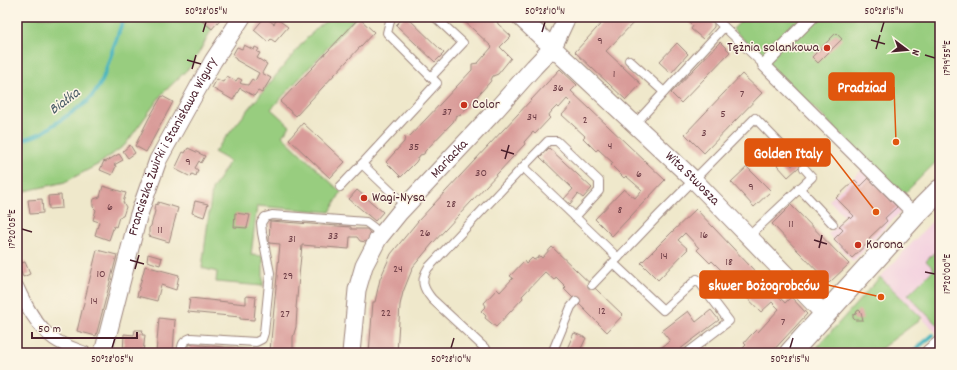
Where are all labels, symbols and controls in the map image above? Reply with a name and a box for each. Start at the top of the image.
text: 50°28'05"N [185,5,227,19]
text: 50°28'10"N [525,5,565,19]
text: 50°28'15"N [865,5,904,19]
north arrow [887,30,927,70]
house number: 9 [597,33,603,50]
place label: Tężnia solankowa [727,38,819,58]
text: 17°19'55"E [941,40,955,76]
marker: Tężnia solankowa [822,43,832,53]
text: N [906,47,923,58]
street label: Franciszka Żwirki i Stanisława Wigury [124,54,223,238]
house number: 1 [613,66,615,83]
callout: Pradziad [829,73,894,100]
text: Pradziad [838,78,886,100]
house number: 36 [552,80,564,97]
water label: Białka [45,82,86,121]
house number: 7 [740,86,745,103]
place label: Color [472,95,501,115]
marker: Color [459,100,469,110]
house number: 37 [442,104,452,121]
house number: 5 [720,106,726,123]
house number: 34 [527,109,537,126]
house number: 2 [582,112,588,129]
house number: 3 [701,125,707,142]
street label: Mariacka [426,135,473,183]
house number: 4 [608,138,613,155]
house number: 35 [409,139,419,156]
callout: Golden Italy [745,139,830,166]
text: Golden Italy [754,144,823,166]
street label: Wita Stwosza [660,147,724,211]
house number: 9 [185,154,191,171]
house number: 30 [475,165,487,182]
house number: 6 [636,166,642,183]
house number: 9 [748,179,754,196]
place label: Wagi-Nysa [372,188,426,208]
marker: Wagi-Nysa [359,193,369,203]
house number: 28 [446,196,456,213]
house number: 6 [107,199,113,216]
house number: 8 [618,202,623,219]
text: 17°20'05"E [6,209,20,249]
house number: 11 [788,216,794,233]
house number: 11 [157,222,163,239]
house number: 26 [419,225,431,242]
house number: 16 [700,227,708,244]
house number: 33 [328,228,338,245]
house number: 31 [288,231,296,248]
place label: Korona [866,235,904,255]
marker: Korona [853,240,863,250]
house number: 14 [660,248,668,265]
house number: 18 [725,254,733,271]
text: 17°20'00"E [941,254,955,294]
house number: 24 [393,261,403,278]
house number: 10 [96,266,106,283]
house number: 29 [283,268,293,285]
callout: skwer Bożogrobców [700,271,828,298]
text: skwer Bożogrobców [708,276,820,298]
house number: 14 [90,293,98,310]
house number: 12 [598,303,606,320]
house number: 22 [381,305,391,322]
house number: 27 [280,306,290,323]
scale bar [32,314,137,340]
house number: 7 [781,314,786,331]
text: 50 m [38,321,61,338]
text: 50°28'05"N [91,353,133,367]
text: 50°28'10"N [431,353,471,367]
text: 50°28'15"N [771,353,810,367]

